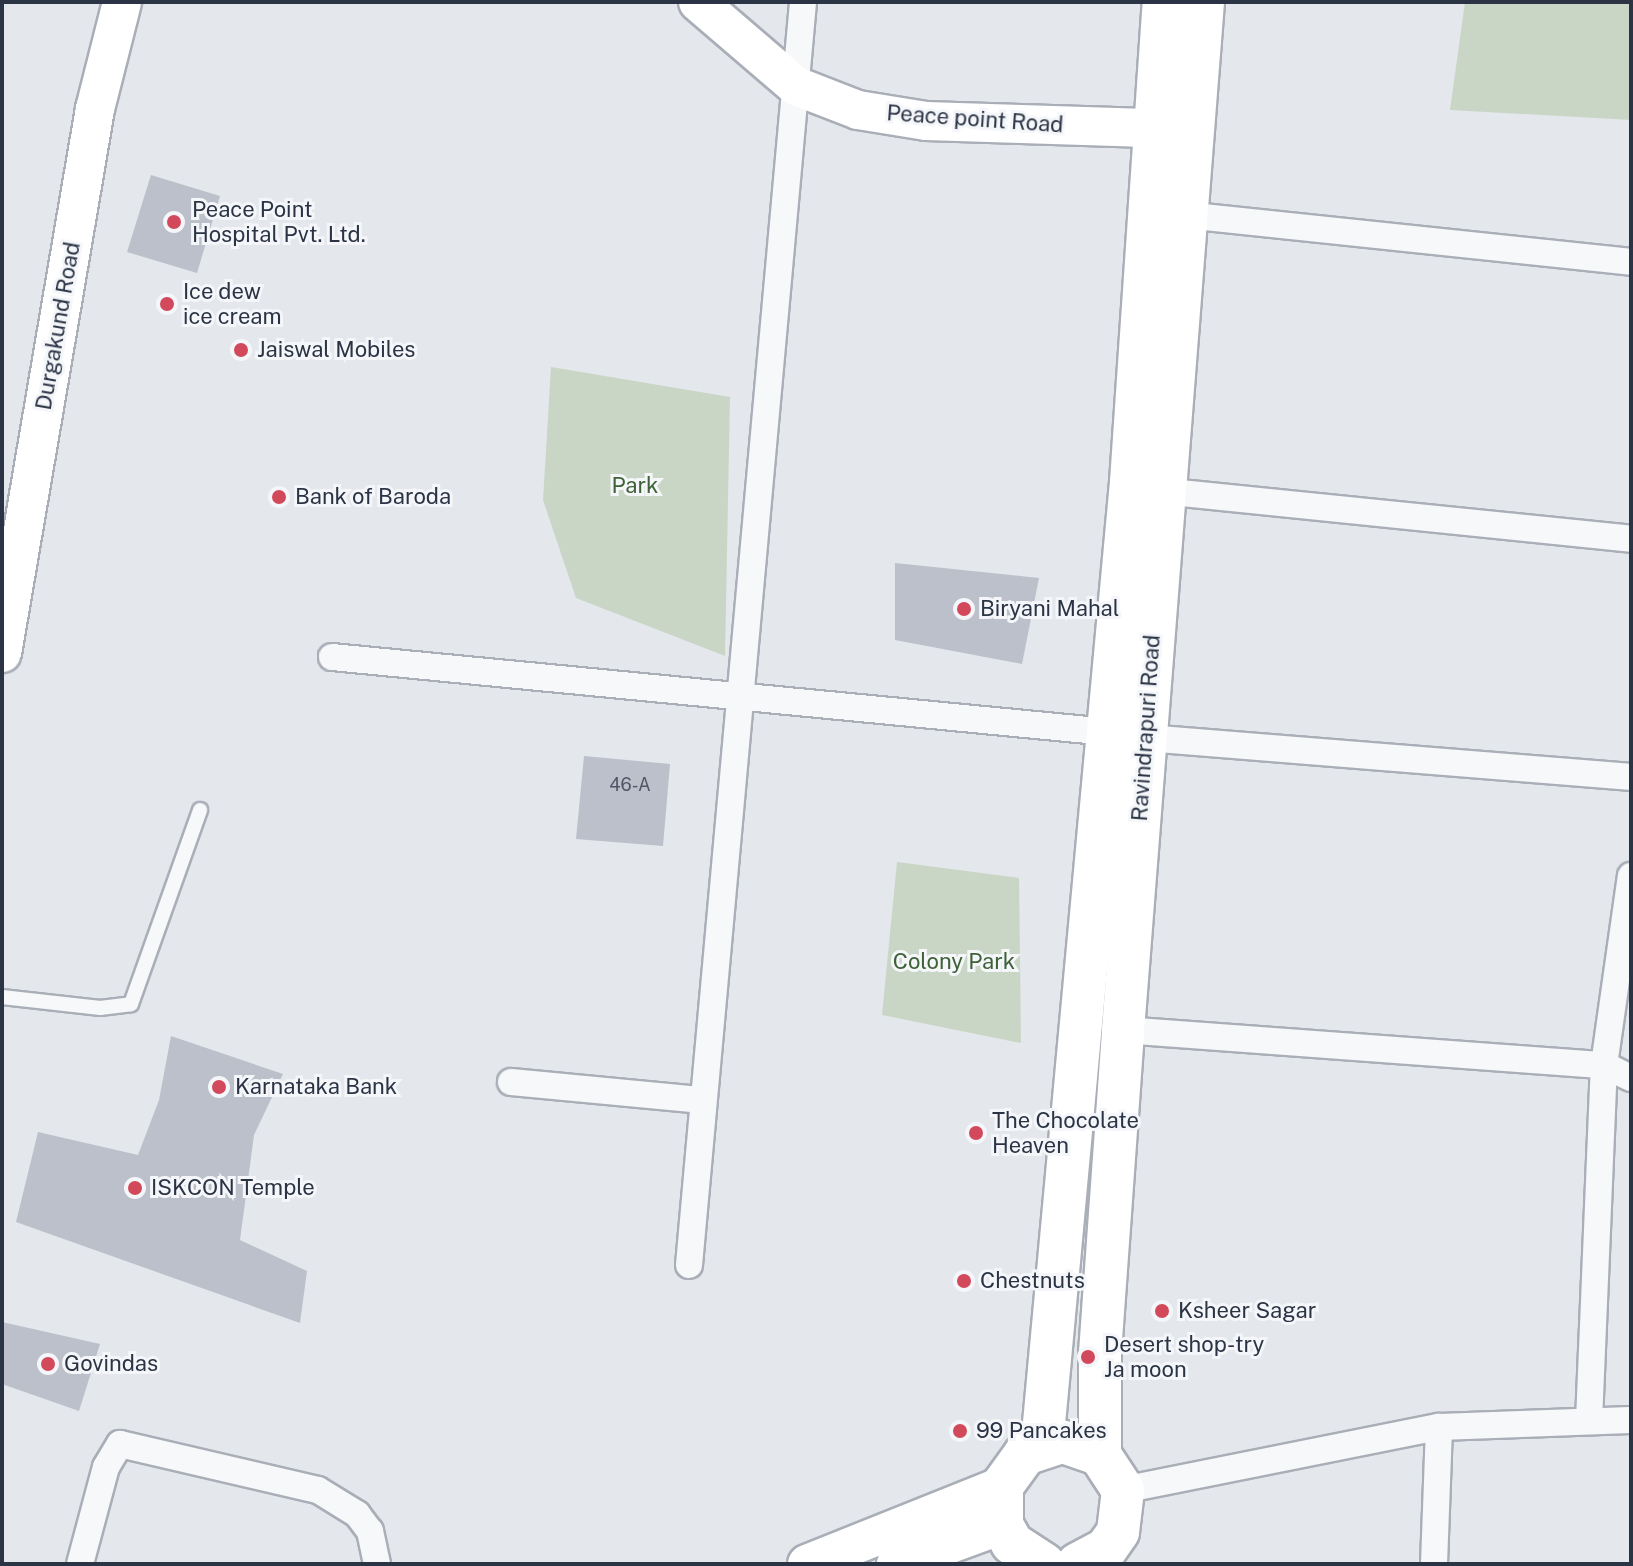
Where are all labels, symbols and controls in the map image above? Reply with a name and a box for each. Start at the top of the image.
street label: Peace point Road [886,100,1064,138]
place label: Peace Point Hospital Pvt. Ltd. [192,196,366,248]
marker: Peace Point Hospital Pvt. Ltd. [163,211,185,233]
street label: Durgakund Road [30,240,86,412]
place label: Ice dew ice cream [183,278,282,330]
marker: Ice dew ice cream [158,295,176,313]
place label: Jaiswal Mobiles [257,337,415,363]
marker: Jaiswal Mobiles [232,341,250,359]
park label: Park [612,473,658,499]
place label: Bank of Baroda [295,484,451,510]
marker: Bank of Baroda [270,488,288,506]
place label: Biryani Mahal [980,596,1119,622]
marker: Biryani Mahal [955,600,973,618]
street label: Ravindrapuri Road [1126,634,1166,822]
house number: 46-A [609,774,651,796]
park label: Colony Park [893,949,1015,975]
place label: Karnataka Bank [235,1074,397,1100]
marker: Karnataka Bank [210,1078,228,1096]
place label: The Chocolate Heaven [992,1107,1139,1158]
marker: The Chocolate Heaven [967,1124,985,1142]
place label: ISKCON Temple [151,1175,315,1201]
marker: ISKCON Temple [126,1179,144,1197]
place label: Chestnuts [980,1268,1085,1294]
marker: Chestnuts [955,1272,973,1290]
place label: Ksheer Sagar [1178,1298,1316,1324]
marker: Ksheer Sagar [1153,1302,1171,1320]
place label: Desert shop-try Ja moon [1104,1331,1264,1382]
marker: Desert shop-try Ja moon [1079,1348,1097,1366]
place label: Govindas [64,1351,158,1377]
marker: Govindas [39,1355,57,1373]
place label: 99 Pancakes [976,1418,1107,1444]
marker: 99 Pancakes [951,1422,969,1440]

